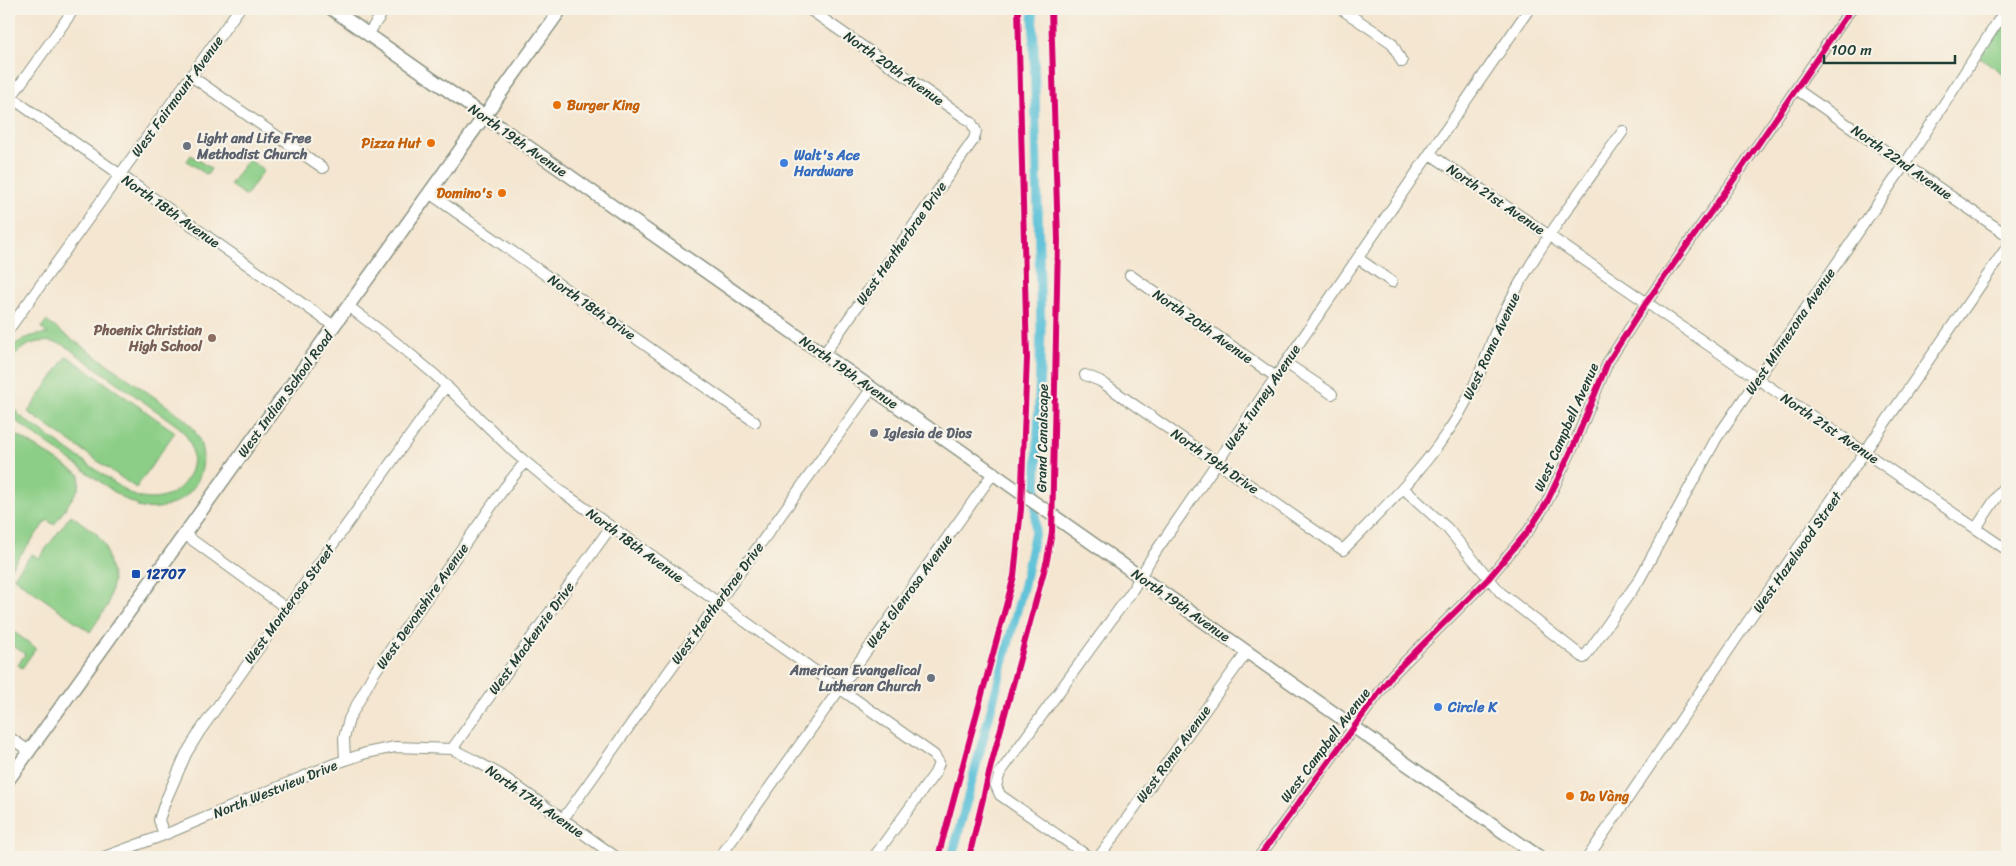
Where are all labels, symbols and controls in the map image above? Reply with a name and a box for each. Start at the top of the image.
street label: North 20th Avenue [838,24,950,113]
street label: West Fairmount Avenue [125,30,230,162]
scale bar [1824,32,1955,64]
text: 100 m [1831,37,1872,63]
place label: Burger King [567,93,641,118]
street label: North 19th Avenue [463,97,573,184]
marker: Burger King [551,99,563,111]
street label: North 22nd Avenue [1846,118,1958,207]
place label: Light and Life Free Methodist Church [196,126,311,167]
place label: Pizza Hut [362,131,422,156]
marker: Pizza Hut [425,137,437,149]
marker: Light and Life Free Methodist Church [181,140,193,152]
place label: Walt's Ace Hardware [793,143,861,184]
marker: Walt's Ace Hardware [778,157,790,169]
street label: North 21st Avenue [1441,157,1550,242]
street label: North 18th Avenue [116,168,226,255]
street label: West Heatherbrae Drive [849,176,954,310]
place label: Domino's [436,181,492,206]
marker: Domino's [496,187,508,199]
street label: West Minnezona Avenue [1738,263,1842,400]
street label: North 18th Drive [542,268,641,347]
street label: North 20th Avenue [1147,282,1259,371]
street label: West Roma Avenue [1456,288,1527,404]
place label: Phoenix Christian High School [94,318,203,359]
street label: West Indian School Road [231,324,341,463]
street label: North 19th Avenue [794,329,904,416]
marker: Phoenix Christian High School [206,332,218,344]
street label: West Turney Avenue [1218,339,1307,455]
street label: West Campbell Avenue [1527,359,1606,496]
street label: Grand Canalscape [1029,383,1056,493]
street label: North 21st Avenue [1775,386,1884,471]
place label: Iglesia de Dios [883,421,972,446]
street label: North 19th Drive [1165,422,1264,501]
marker: Iglesia de Dios [868,427,880,439]
street label: West Hazelwood Street [1746,485,1850,618]
street label: North 18th Avenue [580,501,689,590]
street label: West Glenrosa Avenue [859,529,959,654]
street label: West Heatherbrae Drive [664,537,771,670]
street label: West Monterosa Street [237,538,342,670]
street label: West Devonshire Avenue [369,538,476,675]
place label: 12707 [146,562,186,587]
street label: North 19th Avenue [1126,562,1236,649]
marker: 12707 [130,568,142,580]
street label: West Mackenzie Drive [482,576,581,700]
place label: American Evangelical Lutheran Church [789,658,922,699]
marker: American Evangelical Lutheran Church [925,672,937,684]
street label: West Campbell Avenue [1274,682,1377,808]
place label: Circle K [1447,695,1498,720]
street label: West Roma Avenue [1129,700,1218,809]
marker: Circle K [1432,701,1444,713]
street label: North Westview Drive [209,753,342,826]
street label: North 17th Avenue [480,758,589,845]
place label: Da Vàng [1580,784,1630,809]
marker: Da Vàng [1564,790,1576,802]

